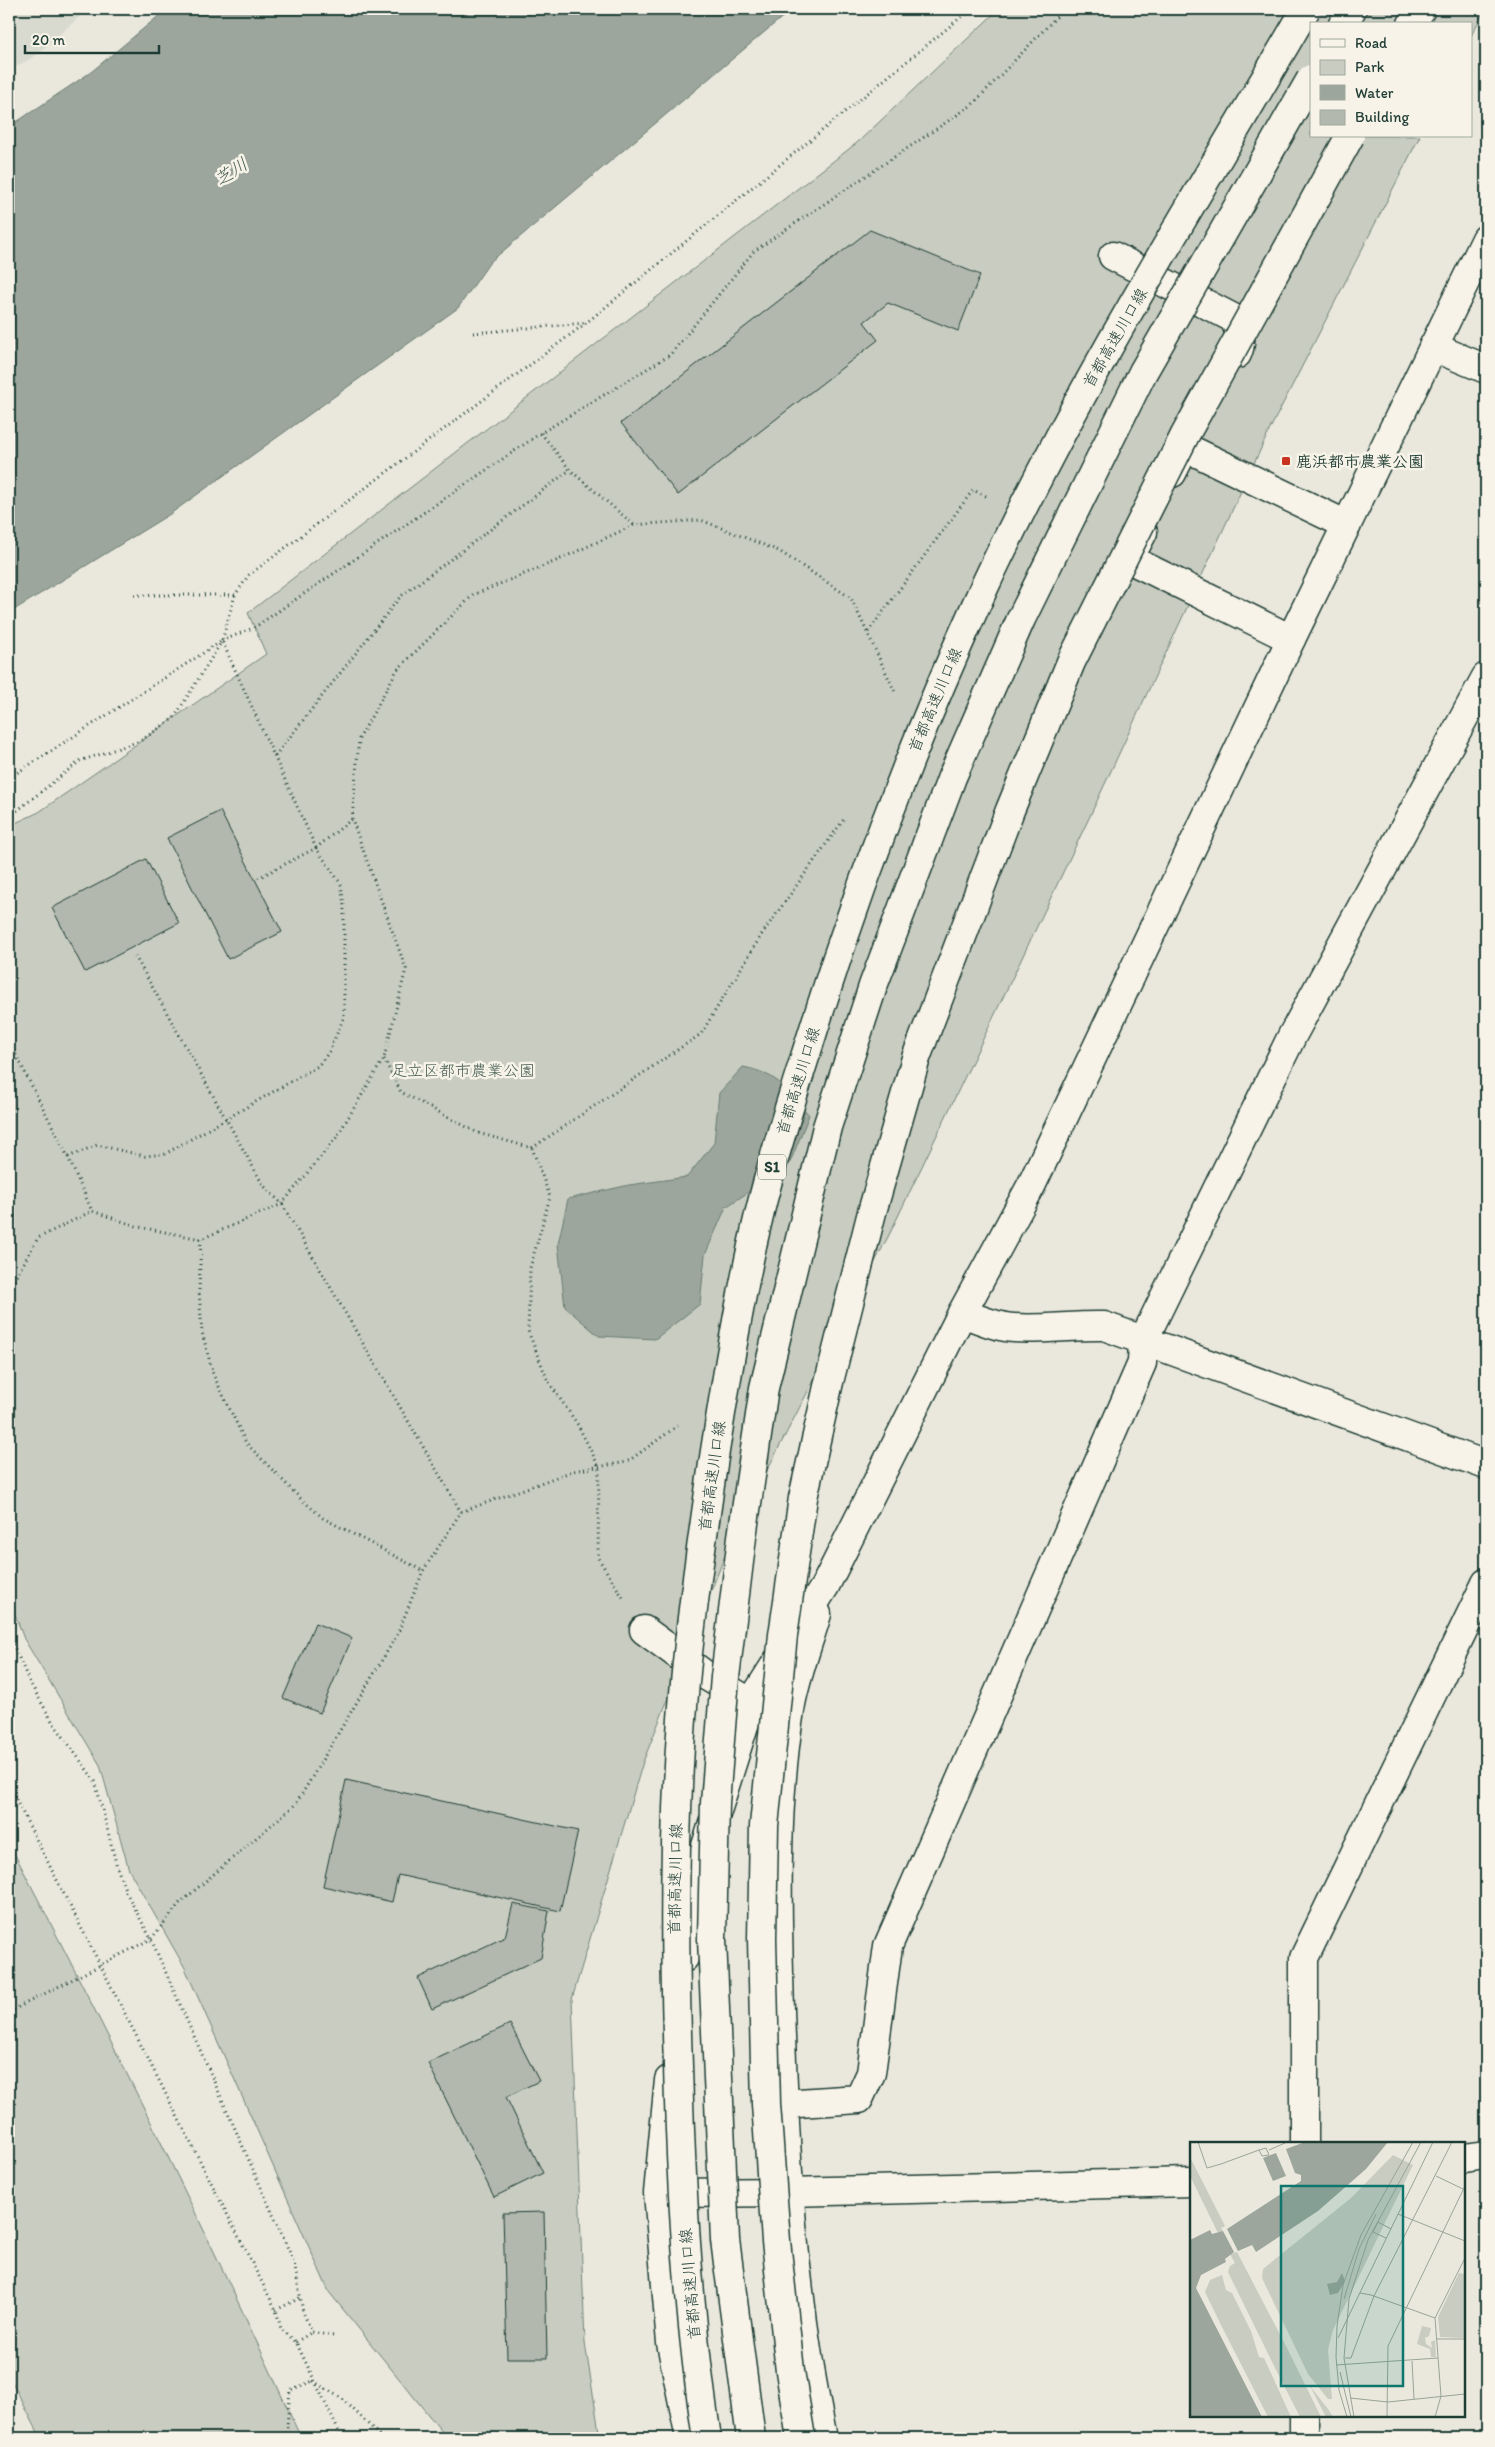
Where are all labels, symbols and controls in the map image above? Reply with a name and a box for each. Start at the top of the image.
scale bar [25,22,159,54]
legend [1310,22,1472,138]
text: 20 m [32,31,66,49]
text: Road [1355,34,1388,52]
text: Park [1355,58,1385,76]
text: Water [1355,84,1394,102]
text: Building [1355,108,1409,126]
water label: 芝川 [210,153,252,191]
street label: 首都高速川口線 [1079,285,1151,391]
place label: 鹿浜都市農業公園 [1296,452,1424,471]
marker: 鹿浜都市農業公園 [1280,455,1292,467]
street label: 首都高速川口線 [904,645,966,755]
street label: 首都高速川口線 [773,1025,823,1137]
park label: 足立区都市農業公園 [391,1061,535,1080]
road number: S1 [758,1154,786,1180]
street label: 首都高速川口線 [695,1419,729,1533]
street label: 首都高速川口線 [665,1823,685,1935]
inset map [1190,2142,1465,2417]
street label: 首都高速川口線 [676,2227,704,2341]

